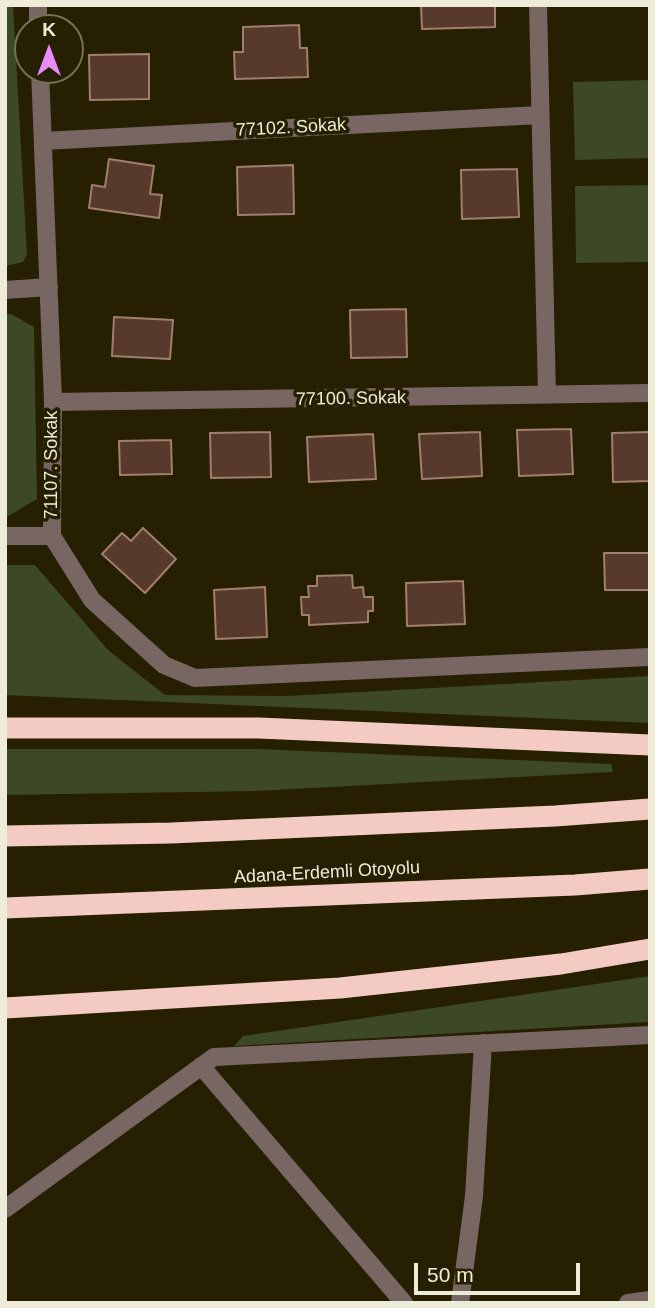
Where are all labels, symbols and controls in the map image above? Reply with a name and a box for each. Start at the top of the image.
north arrow [14,14,84,84]
text: K [42,19,56,40]
street label: 77102. Sokak [235,114,347,142]
street label: 77100. Sokak [296,387,406,411]
street label: 71107. Sokak [41,411,63,519]
street label: Adana-Erdemli Otoyolu [234,857,420,889]
scale bar [417,1248,583,1292]
text: 50 m [427,1263,474,1286]

